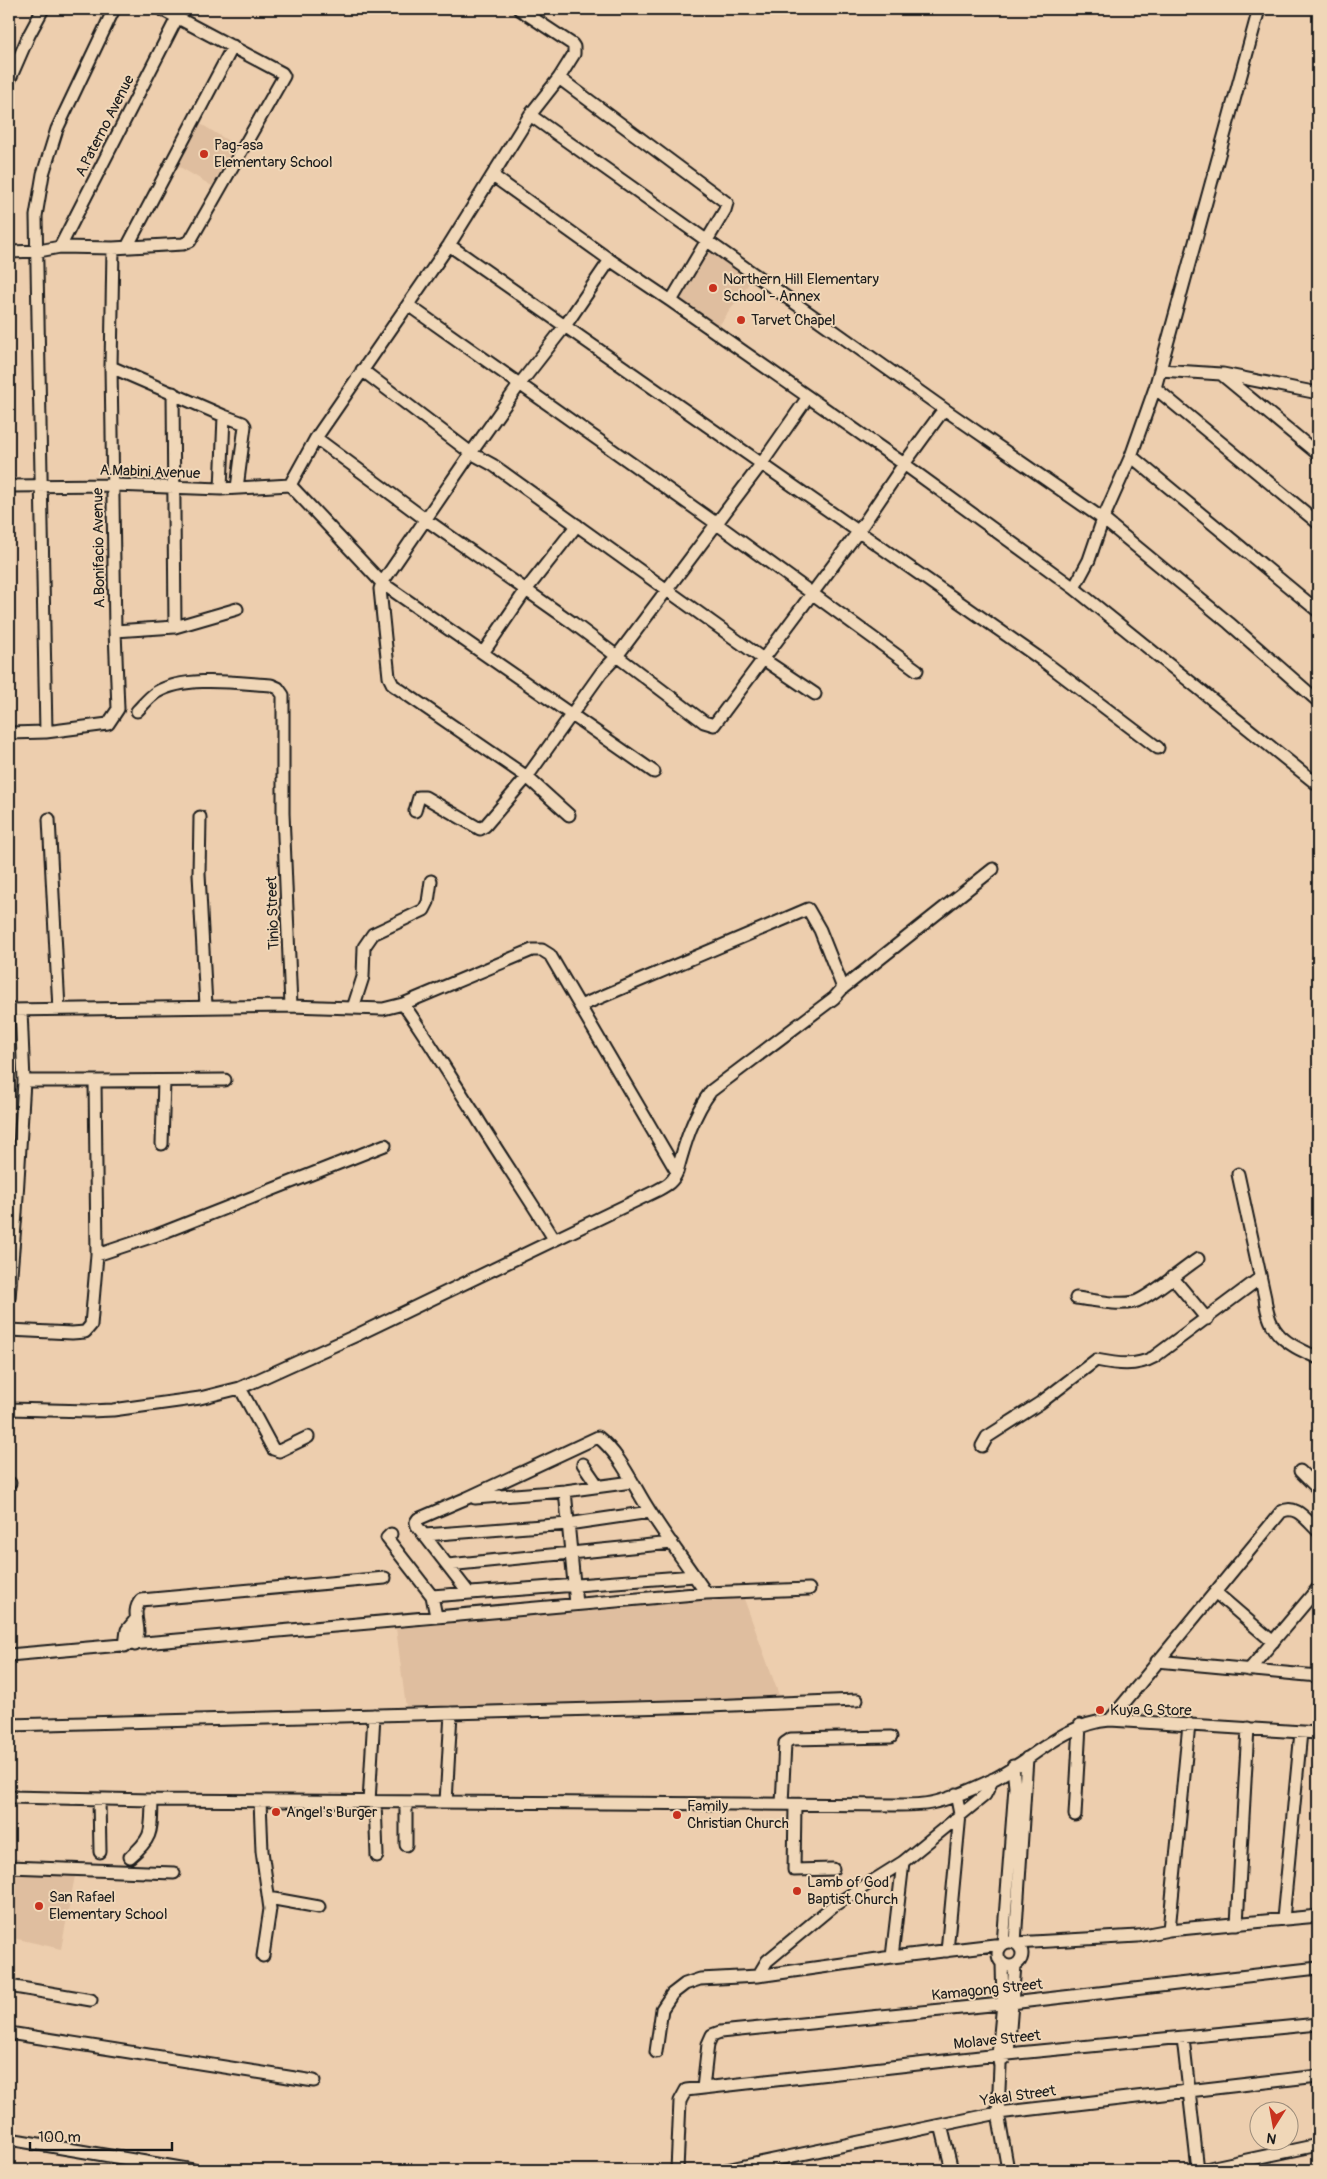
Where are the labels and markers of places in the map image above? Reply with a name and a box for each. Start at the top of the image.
place label: Pag-asa Elementary School [214,136,333,172]
marker: Pag-asa Elementary School [198,148,210,160]
place label: Northern Hill Elementary School - Annex [723,270,879,306]
marker: Northern Hill Elementary School - Annex [707,282,719,294]
place label: Tarvet Chapel [751,311,836,330]
marker: Tarvet Chapel [735,314,747,326]
place label: Kuya G Store [1110,1701,1192,1720]
marker: Kuya G Store [1094,1704,1106,1716]
place label: Family Christian Church [687,1797,789,1833]
place label: Angel's Burger [286,1803,378,1822]
marker: Angel's Burger [270,1806,282,1818]
marker: Family Christian Church [671,1809,683,1821]
place label: Lamb of God Baptist Church [807,1873,898,1909]
marker: Lamb of God Baptist Church [791,1885,803,1897]
place label: San Rafael Elementary School [49,1888,168,1924]
marker: San Rafael Elementary School [33,1900,45,1912]

